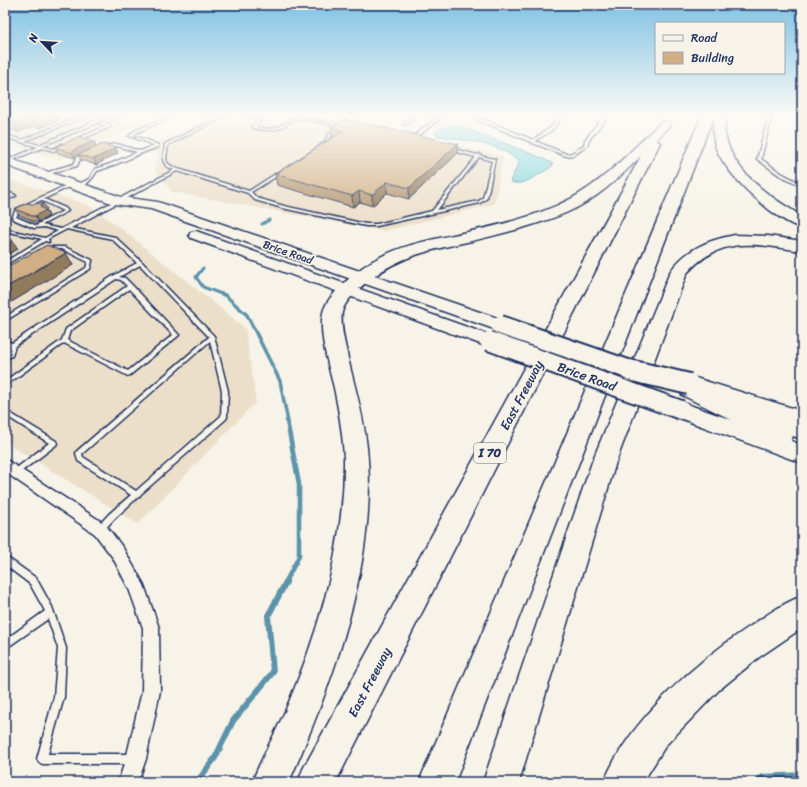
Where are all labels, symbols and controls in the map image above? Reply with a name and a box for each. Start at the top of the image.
north arrow [22,22,62,62]
legend [655,22,785,74]
text: Road [691,27,718,49]
text: N [23,30,44,46]
text: Building [691,47,734,69]
street label: Brice Road [260,235,317,270]
street label: Brice Road [554,355,621,398]
street label: East Freeway [493,356,550,434]
road number: I 70 [474,443,506,463]
street label: East Freeway [341,643,398,721]

